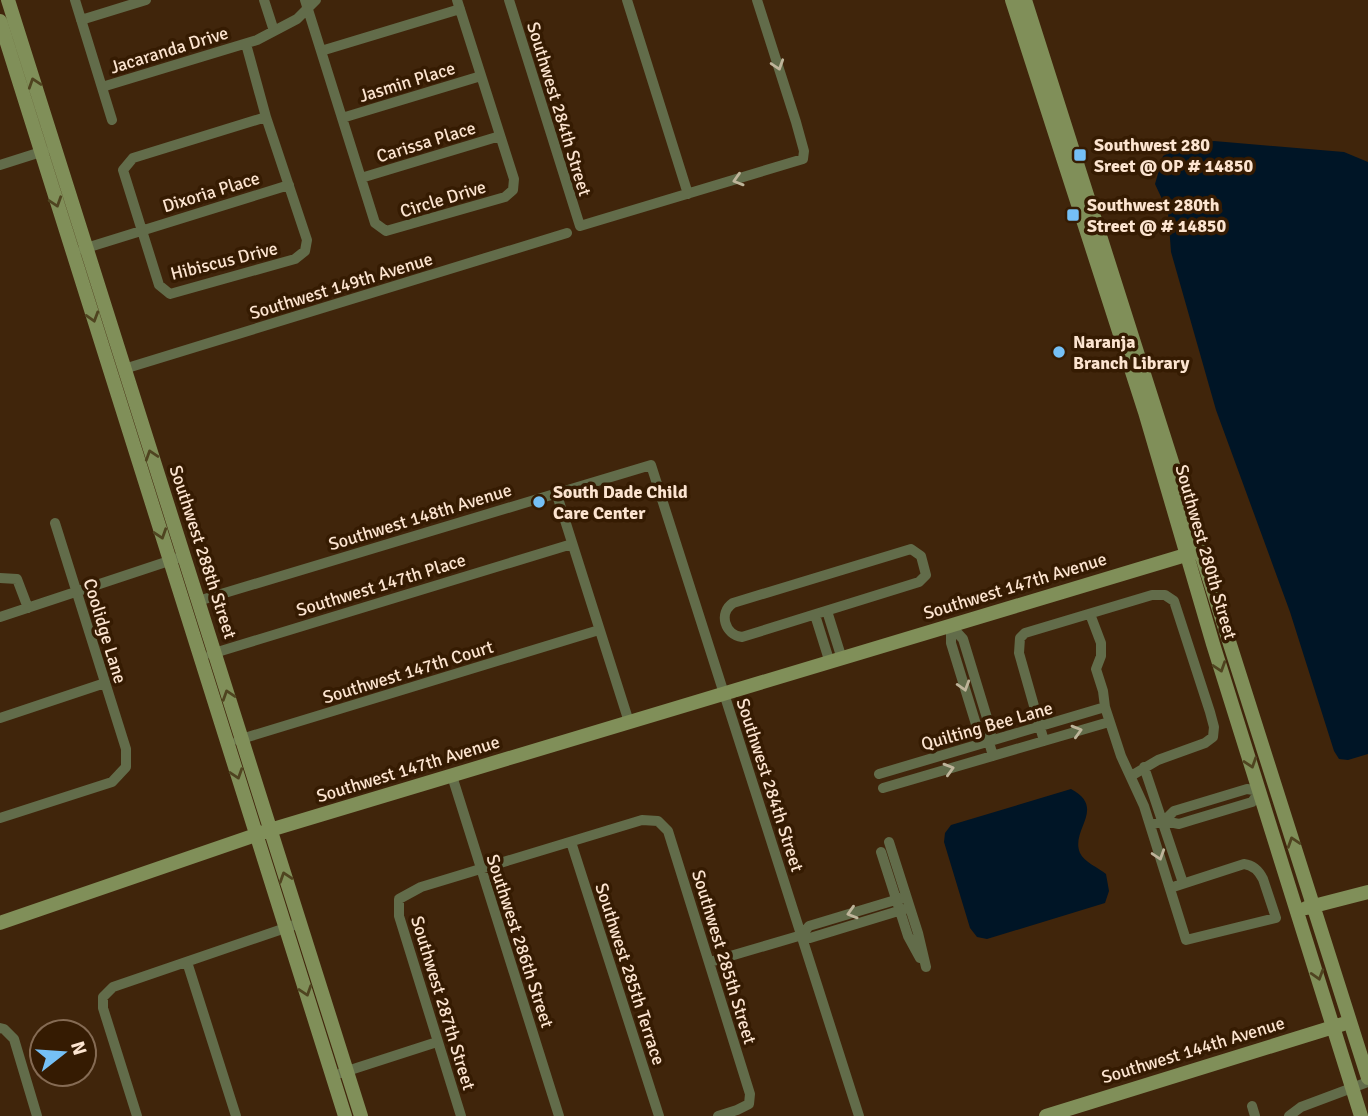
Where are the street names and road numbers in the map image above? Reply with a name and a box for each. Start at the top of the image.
street label: Southwest 284th Street [522,19,596,199]
street label: Jacaranda Drive [107,22,231,78]
street label: Jasmin Place [356,57,458,107]
street label: Carissa Place [374,116,478,168]
street label: Dixoria Place [160,167,262,217]
street label: Circle Drive [397,175,489,223]
street label: Hibiscus Drive [168,237,280,285]
street label: Southwest 149th Avenue [247,248,435,324]
street label: Southwest 280th Street [1170,462,1242,642]
street label: Southwest 288th Street [165,463,241,641]
street label: Southwest 148th Avenue [326,479,514,555]
street label: Southwest 147th Avenue [921,548,1109,624]
street label: Southwest 147th Place [294,549,468,621]
street label: Coolidge Lane [79,576,131,686]
street label: Southwest 147th Court [320,636,496,708]
street label: Southwest 284th Street [732,696,808,874]
street label: Quilting Bee Lane [919,697,1055,755]
street label: Southwest 147th Avenue [314,731,502,807]
street label: Southwest 286th Street [482,852,558,1030]
street label: Southwest 285th Street [687,867,761,1047]
street label: Southwest 285th Terrace [590,880,670,1068]
street label: Southwest 287th Street [406,913,480,1093]
street label: Southwest 144th Avenue [1099,1012,1287,1088]

